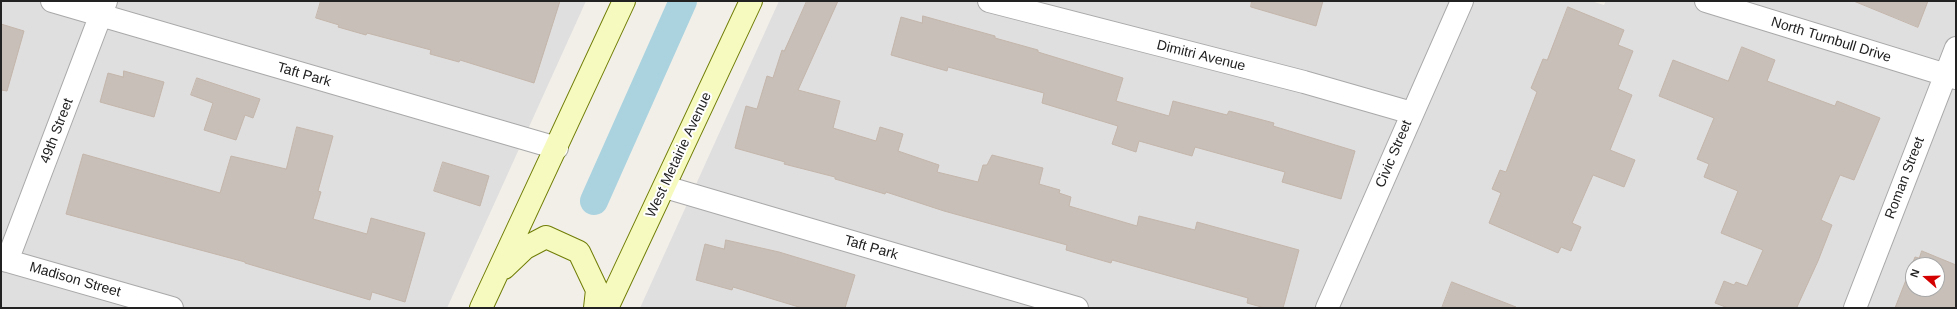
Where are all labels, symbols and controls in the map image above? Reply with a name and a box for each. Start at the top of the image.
street label: North Turnbull Drive [1769,14,1893,66]
street label: Dimitri Avenue [1155,37,1247,75]
street label: Taft Park [275,59,333,91]
street label: West Metairie Avenue [643,90,715,220]
street label: 49th Street [37,96,77,166]
street label: Civic Street [1372,118,1416,190]
street label: Roman Street [1882,135,1928,221]
street label: Taft Park [842,232,900,264]
north arrow [1905,257,1945,297]
street label: Madison Street [27,259,123,301]
text: N [1908,267,1922,279]

